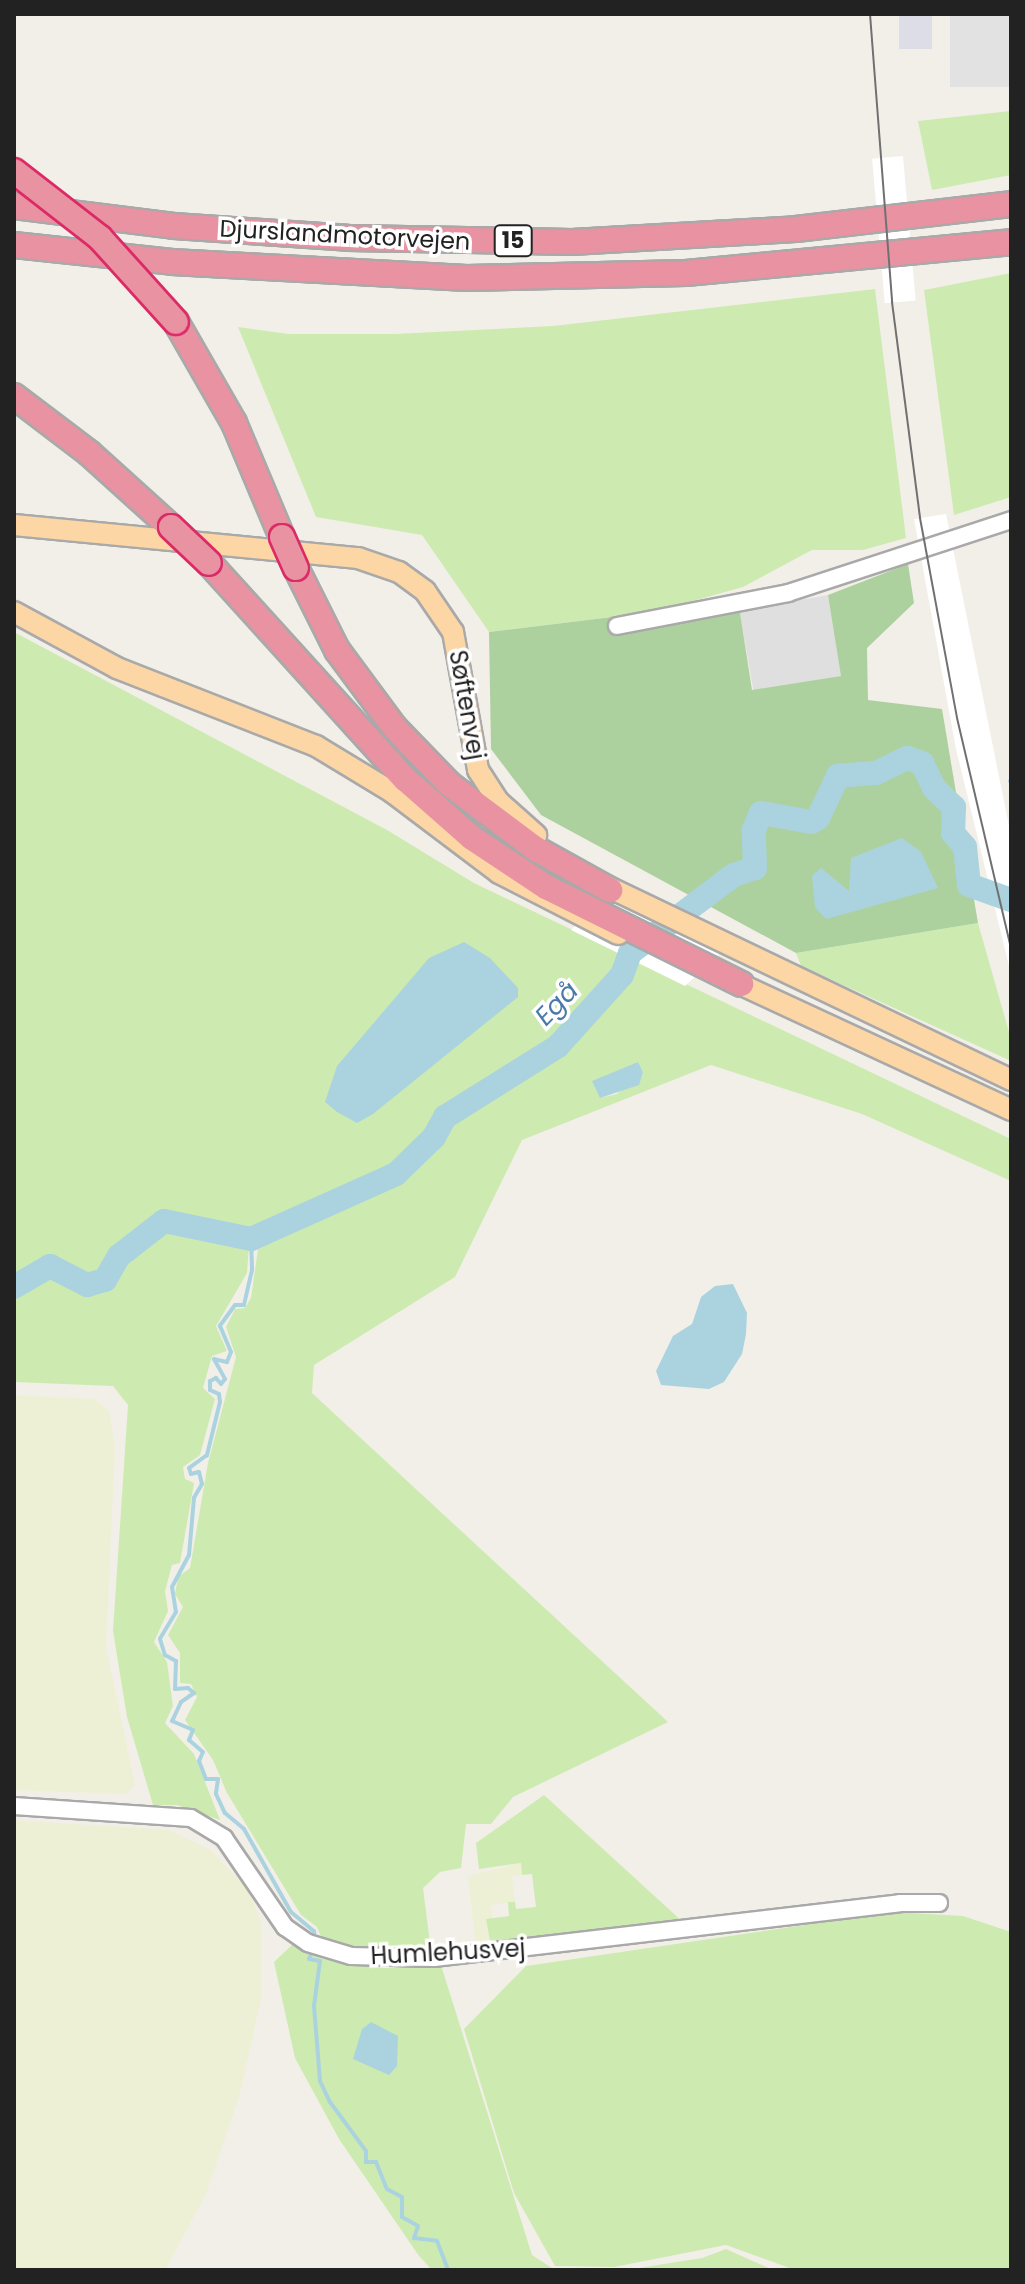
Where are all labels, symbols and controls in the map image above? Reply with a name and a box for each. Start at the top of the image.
street label: Djurslandmotorvejen [219,214,471,256]
road number: 15 [493,223,533,259]
street label: Søftenvej [443,648,491,762]
water label: Egå [529,976,585,1032]
street label: Humlehusvej [370,1934,526,1970]

